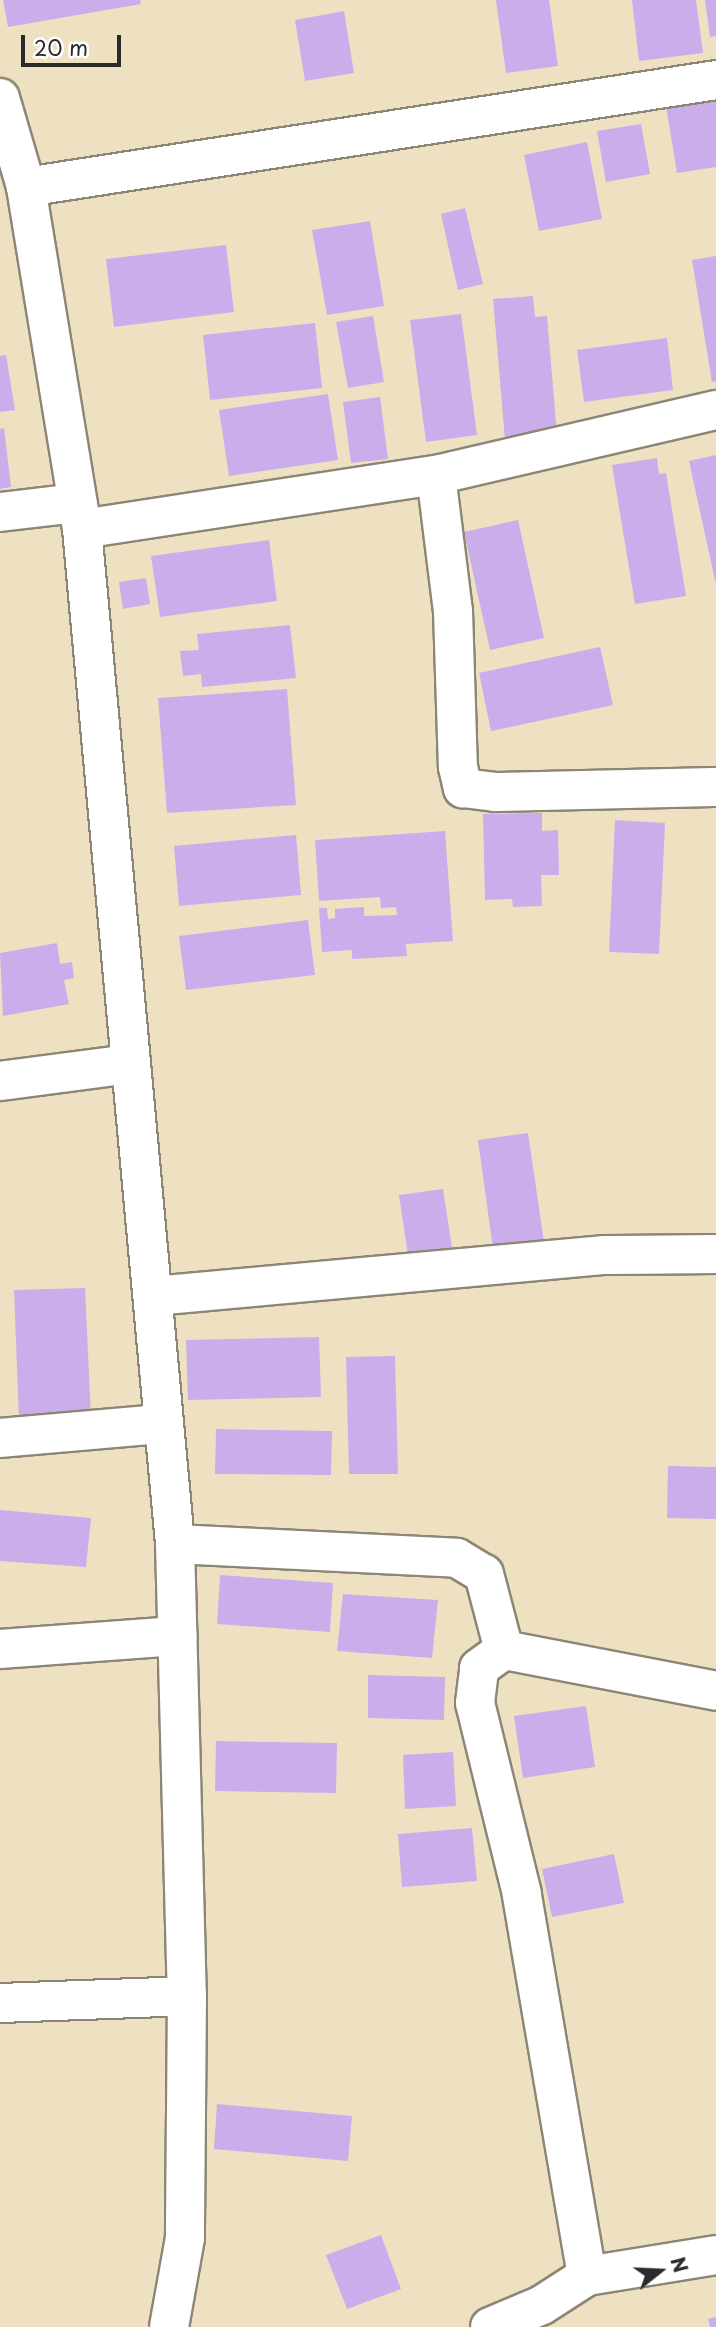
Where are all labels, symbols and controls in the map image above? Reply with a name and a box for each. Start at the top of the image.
scale bar [24,21,124,65]
text: 20 m [34,31,88,63]
north arrow [625,2236,695,2306]
text: N [664,2253,696,2276]

